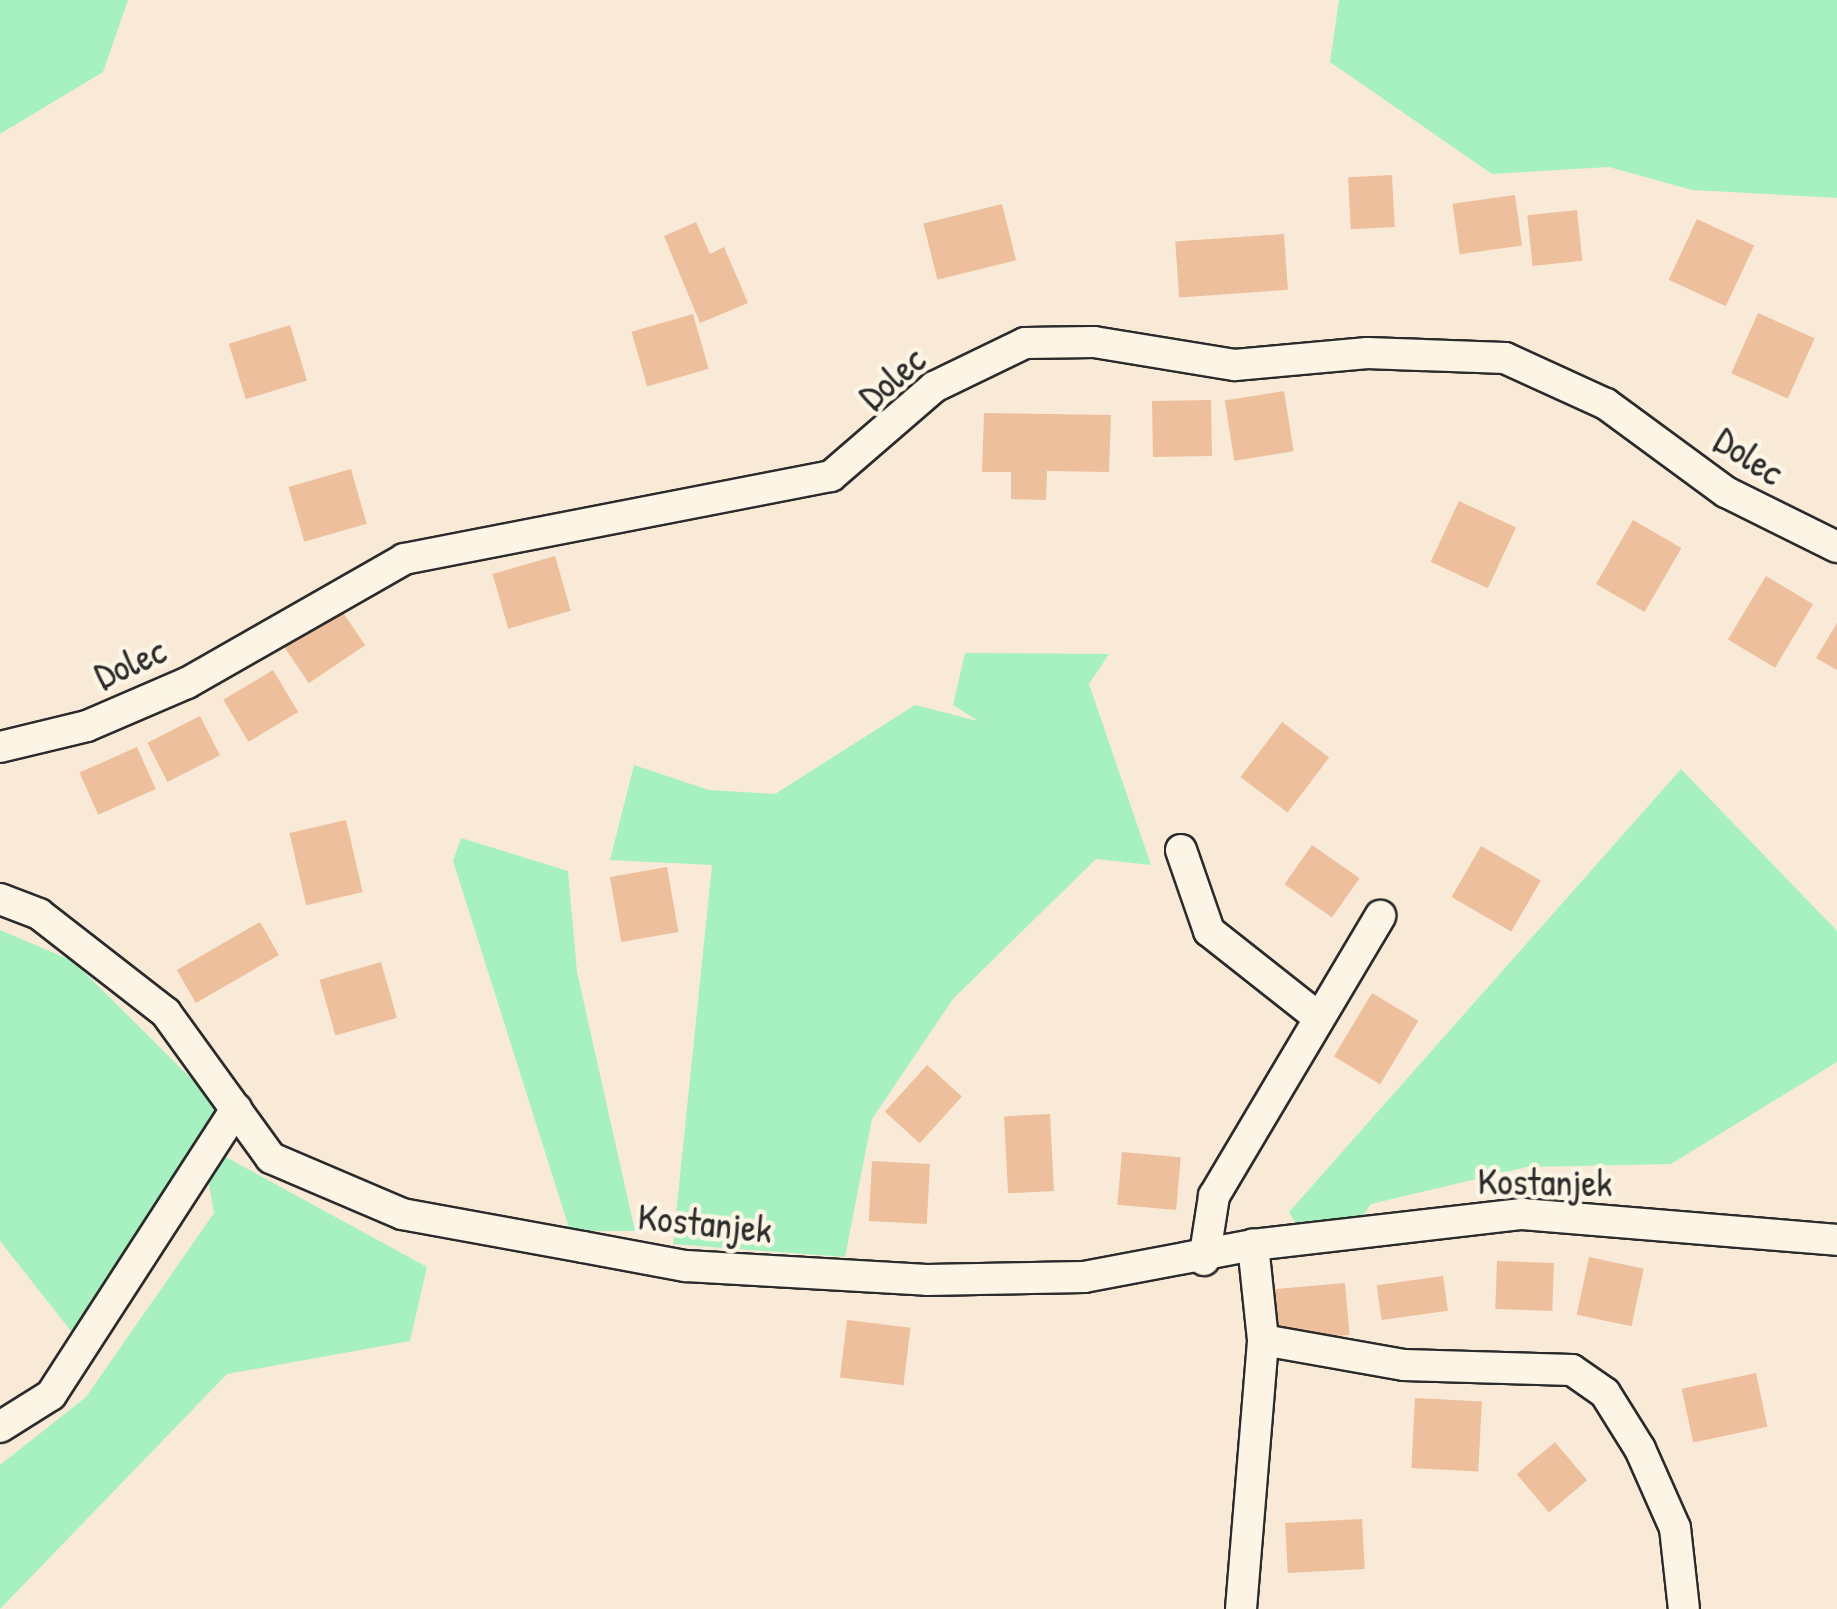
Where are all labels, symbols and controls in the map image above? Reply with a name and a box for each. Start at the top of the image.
street label: Dolec [849,337,935,419]
street label: Dolec [1706,417,1792,495]
street label: Dolec [87,627,173,699]
street label: Kostanjek [1477,1158,1613,1206]
street label: Kostanjek [636,1193,774,1253]

